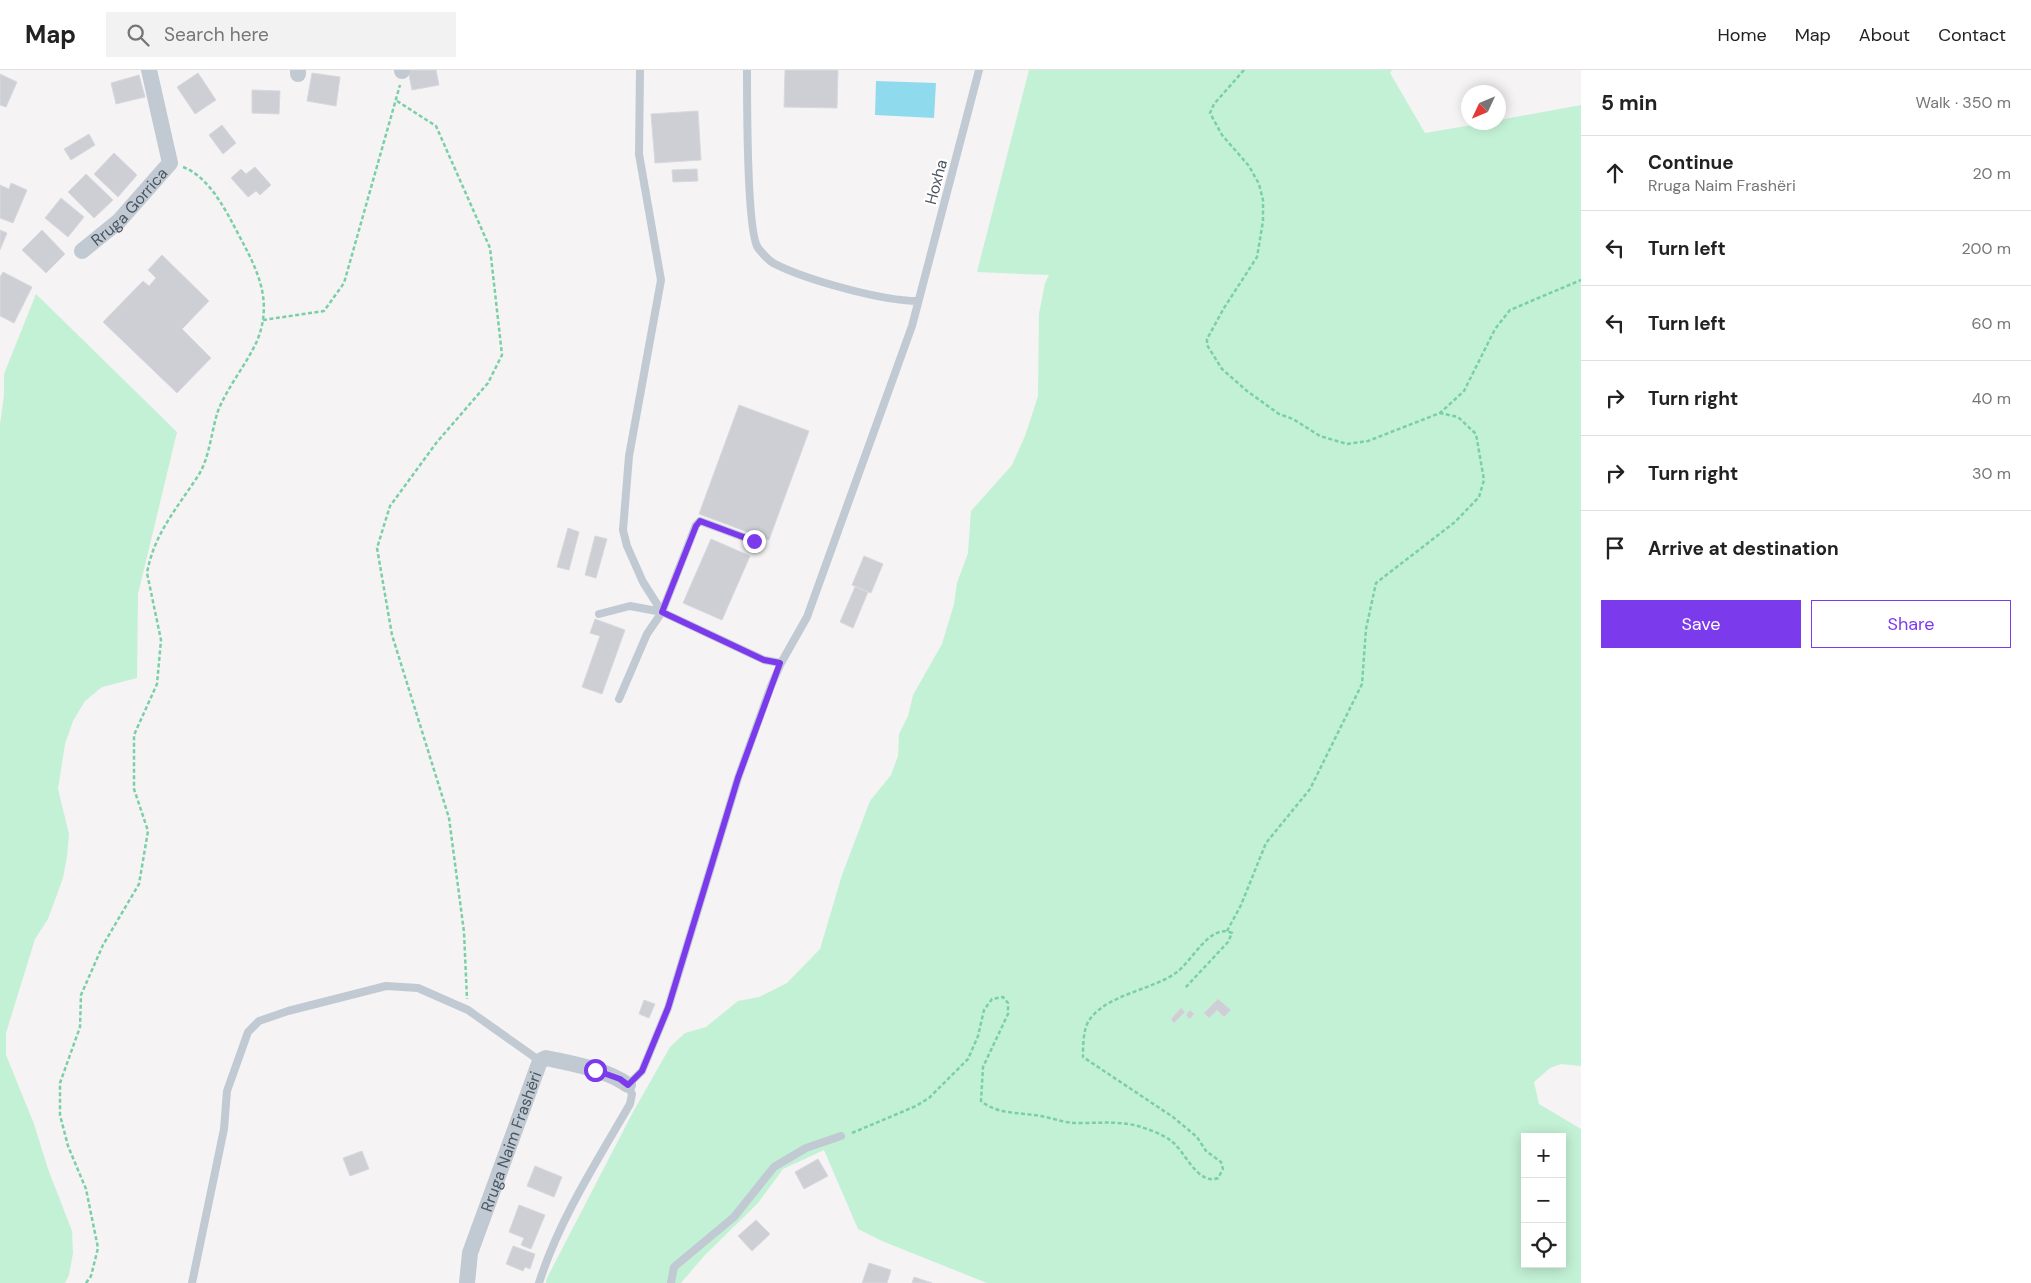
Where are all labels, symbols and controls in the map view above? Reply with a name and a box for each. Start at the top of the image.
search box [106,12,456,57]
text: Map [25,19,76,50]
icon: search [124,21,152,49]
text: Search here [164,22,269,47]
text: Home [1717,23,1767,47]
text: Map [1795,23,1831,47]
text: About [1859,23,1910,47]
text: Contact [1938,23,2006,47]
north arrow [1461,85,1506,130]
text: 5 min [1601,89,1657,117]
text: Walk · 350 m [1916,92,2011,113]
text: Continue [1648,150,1734,175]
street label: Hoxha [920,157,952,207]
icon: ahead [1601,159,1629,187]
street label: Rruga Gorrica [86,163,172,250]
text: 20 m [1972,163,2011,184]
text: Rruga Naim Frashëri [1648,175,1796,196]
icon: left [1601,234,1629,262]
text: Turn left [1648,236,1726,261]
text: 200 m [1962,238,2011,259]
icon: left [1601,309,1629,337]
text: Turn left [1648,311,1726,336]
text: 60 m [1971,313,2011,334]
icon: right [1601,384,1629,412]
text: Turn right [1648,386,1738,411]
text: 40 m [1972,388,2011,409]
icon: right [1601,459,1629,487]
text: Turn right [1648,461,1738,486]
text: 30 m [1972,463,2011,484]
route end [743,530,766,553]
icon: arrive [1601,534,1629,562]
text: Arrive at destination [1648,536,1839,561]
button: Save [1601,600,1801,648]
button: Share [1811,600,2011,648]
route start [584,1059,607,1082]
street label: Rruga Naim Frashëri [475,1068,546,1214]
map controls [1521,1133,1566,1268]
button: + [1521,1133,1566,1178]
button: − [1521,1178,1566,1223]
button: locate [1521,1223,1566,1268]

